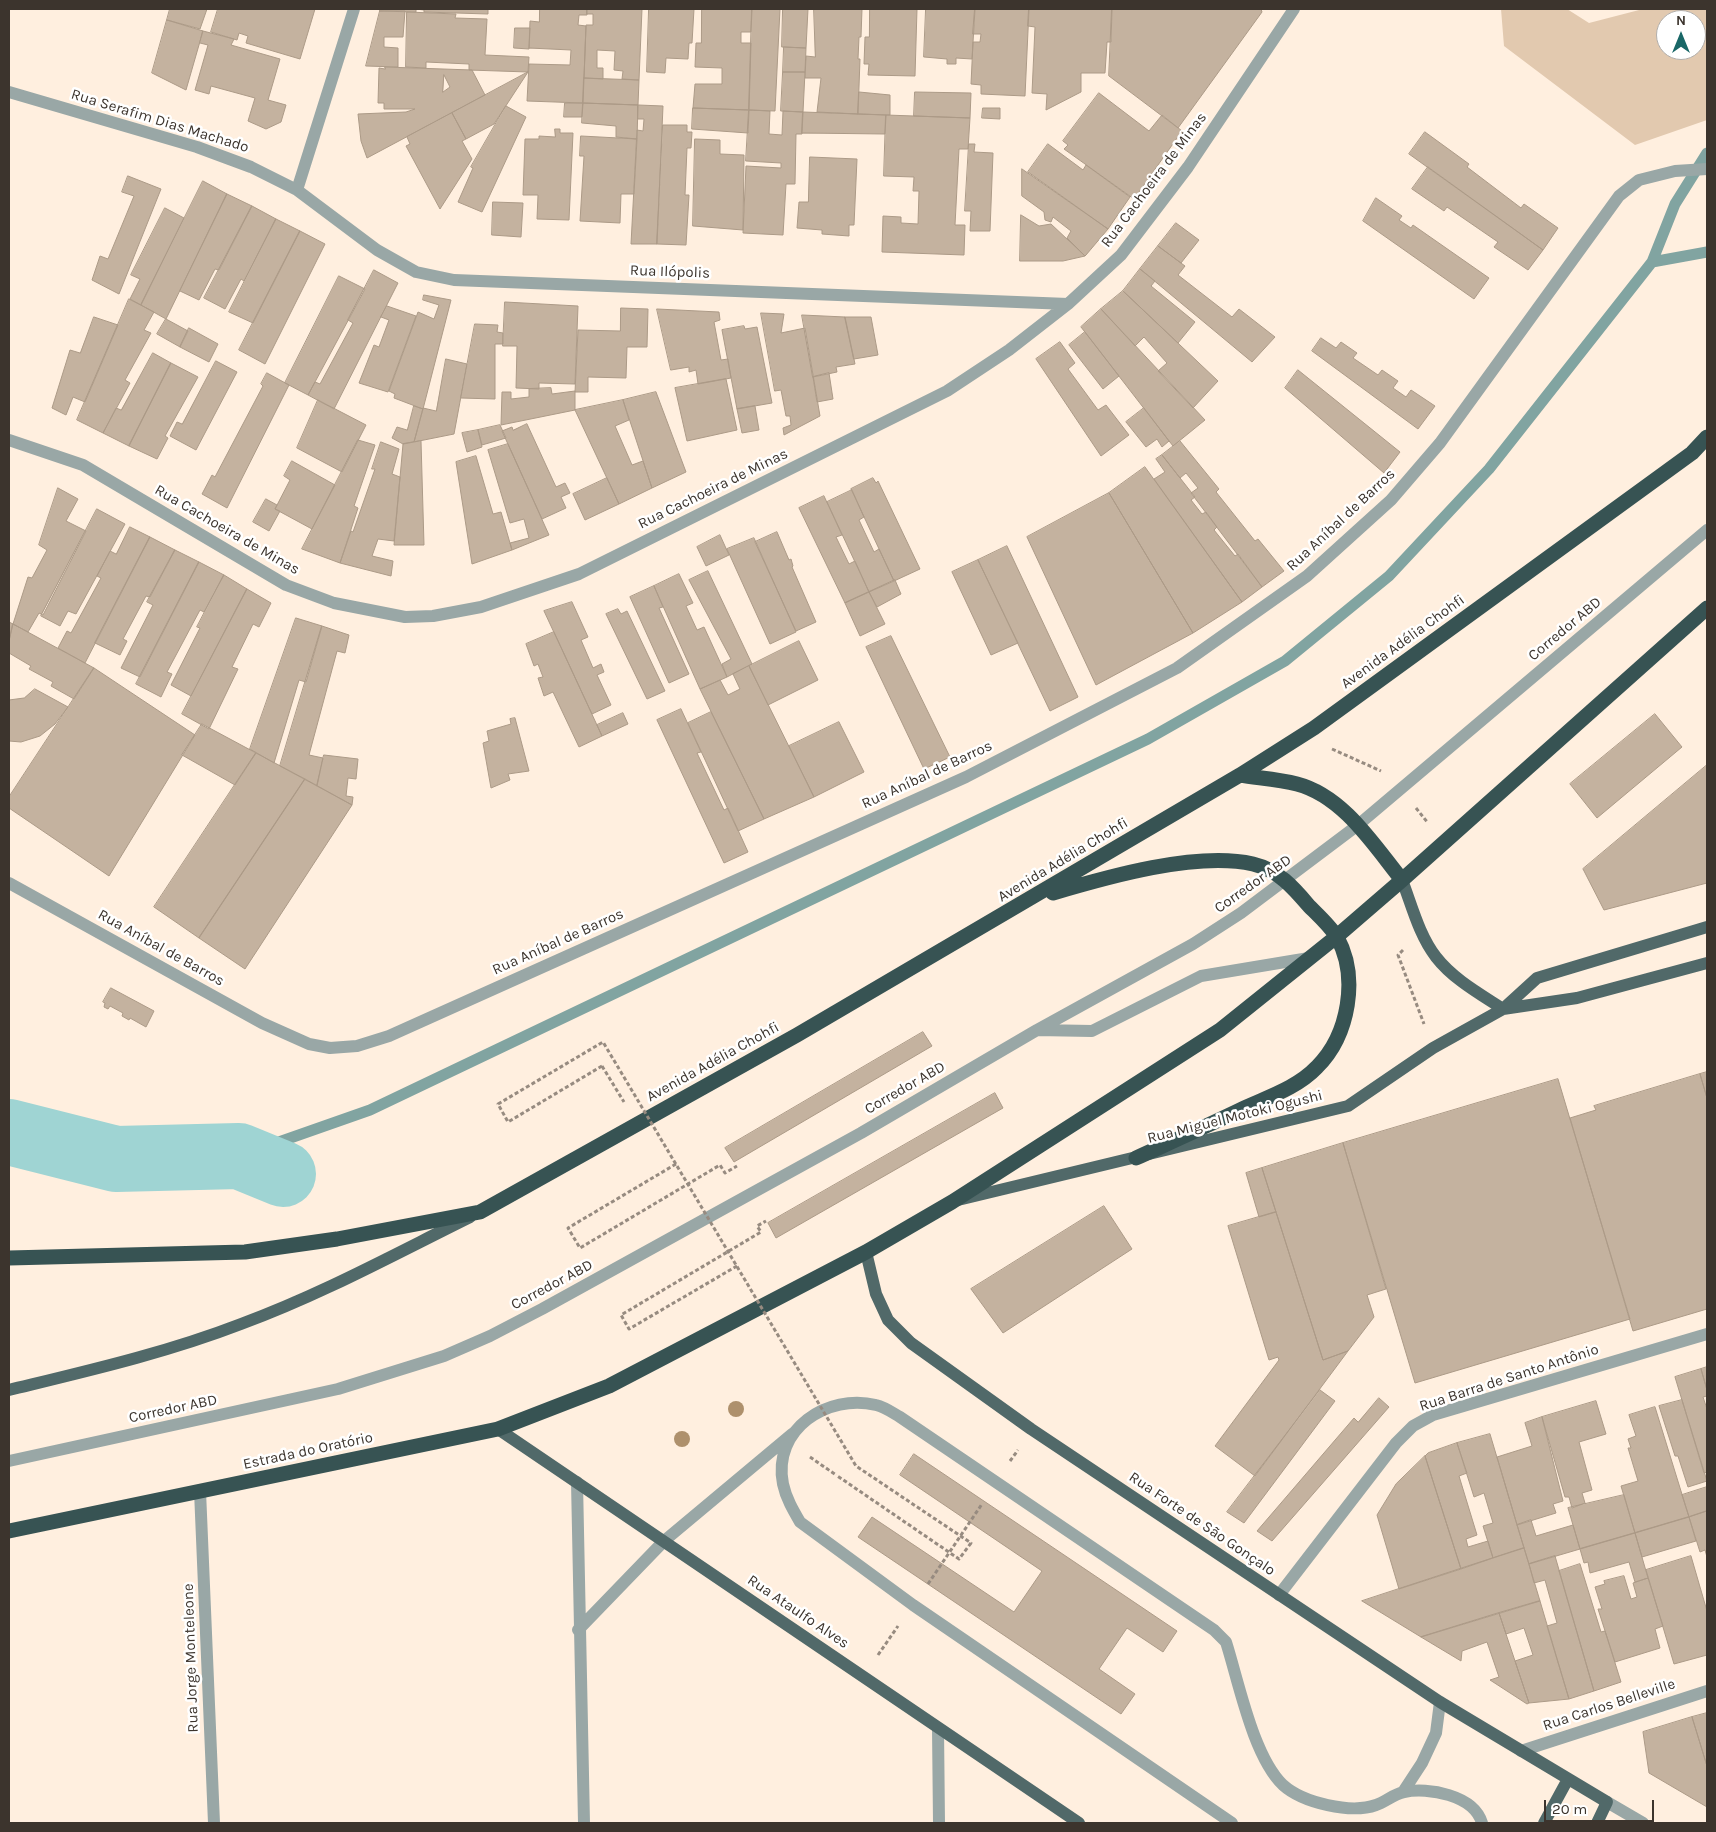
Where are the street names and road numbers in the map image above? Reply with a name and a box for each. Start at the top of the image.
street label: Rua Serafim Dias Machado [69,85,251,157]
street label: Rua Cachoeira de Minas [1097,109,1211,251]
street label: Rua Ilópolis [630,262,710,282]
street label: Rua Cachoeira de Minas [635,445,791,533]
street label: Rua Aníbal de Barros [1283,465,1399,575]
street label: Rua Cachoeira de Minas [151,481,303,579]
street label: Avenida Adélia Chohfi [1338,591,1468,693]
street label: Corredor ABD [1525,593,1605,665]
street label: Rua Aníbal de Barros [859,737,995,813]
street label: Avenida Adélia Chohfi [995,814,1131,906]
street label: Corredor ABD [1211,851,1295,917]
street label: Rua Aníbal de Barros [490,905,626,979]
street label: Rua Aníbal de Barros [95,906,227,990]
street label: Avenida Adélia Chohfi [644,1018,782,1106]
street label: Corredor ABD [862,1058,948,1118]
street label: Rua Miguel Motoki Ogushi [1145,1086,1325,1148]
street label: Corredor ABD [508,1256,596,1314]
street label: Rua Barra de Santo Antônio [1417,1340,1601,1416]
street label: Corredor ABD [127,1391,219,1427]
street label: Estrada do Oratório [241,1428,375,1474]
street label: Rua Forte de São Gonçalo [1125,1468,1279,1580]
street label: Rua Ataulfo Alves [744,1571,852,1653]
street label: Rua Jorge Monteleone [179,1583,203,1733]
street label: Rua Carlos Belleville [1541,1675,1677,1735]

